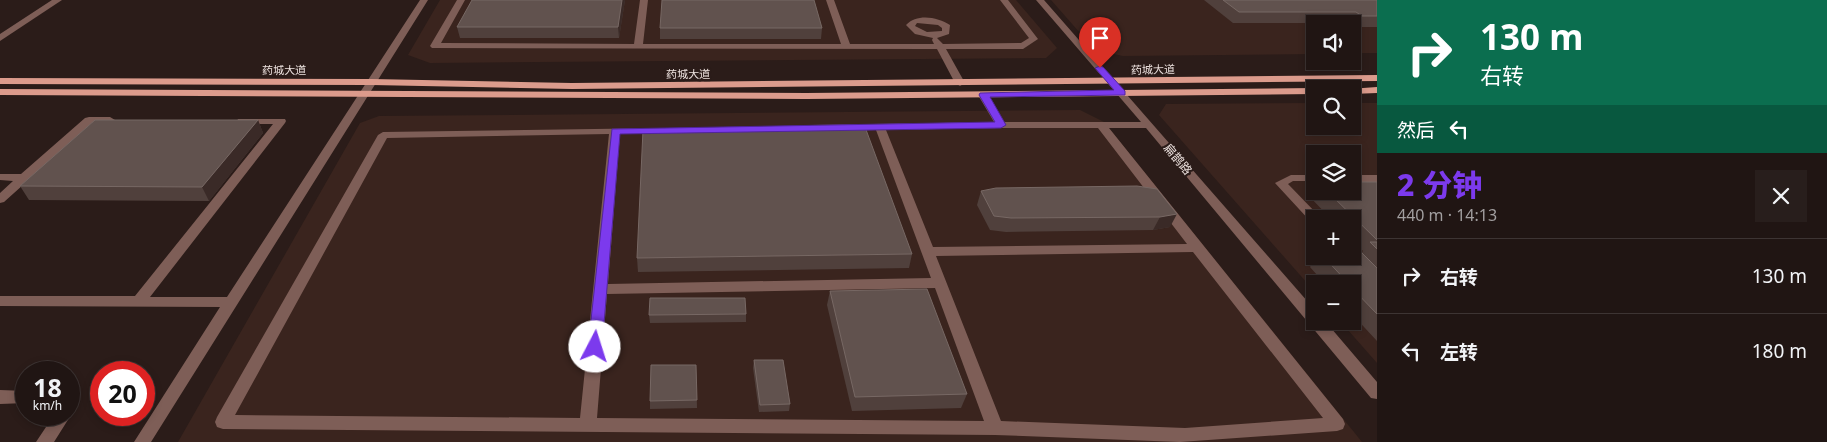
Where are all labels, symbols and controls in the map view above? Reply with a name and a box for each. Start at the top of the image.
text: 130 m [1480,13,1583,60]
map controls [1306,15,1361,330]
button: sound [1306,15,1361,70]
pin [1079,17,1121,68]
icon: right [1397,20,1462,85]
icon: arrive [1086,24,1114,52]
text: 右转 [1480,60,1524,90]
street label: 药城大道 [1131,61,1175,77]
street label: 药城大道 [262,62,306,77]
street label: 药城大道 [666,66,710,81]
button: search [1306,80,1361,135]
icon: left [1445,115,1473,143]
text: 然后 [1397,117,1435,143]
street label: 扁鹊路 [1160,140,1196,178]
button: layers [1306,145,1361,200]
text: 2 分钟 [1397,164,1482,205]
button: close [1755,170,1807,222]
text: 440 m · 14:13 [1397,204,1497,226]
button: + [1306,210,1361,265]
icon: right [1397,262,1425,290]
text: 130 m [1752,263,1807,289]
text: 右转 [1440,264,1478,290]
button: − [1306,275,1361,330]
position arrow [568,320,620,372]
icon: left [1397,337,1425,365]
text: 180 m [1752,338,1807,364]
text: 左转 [1440,339,1478,365]
speed limit sign: 20 [90,361,155,426]
text: 18 [33,370,62,404]
text: km/h [33,397,62,414]

